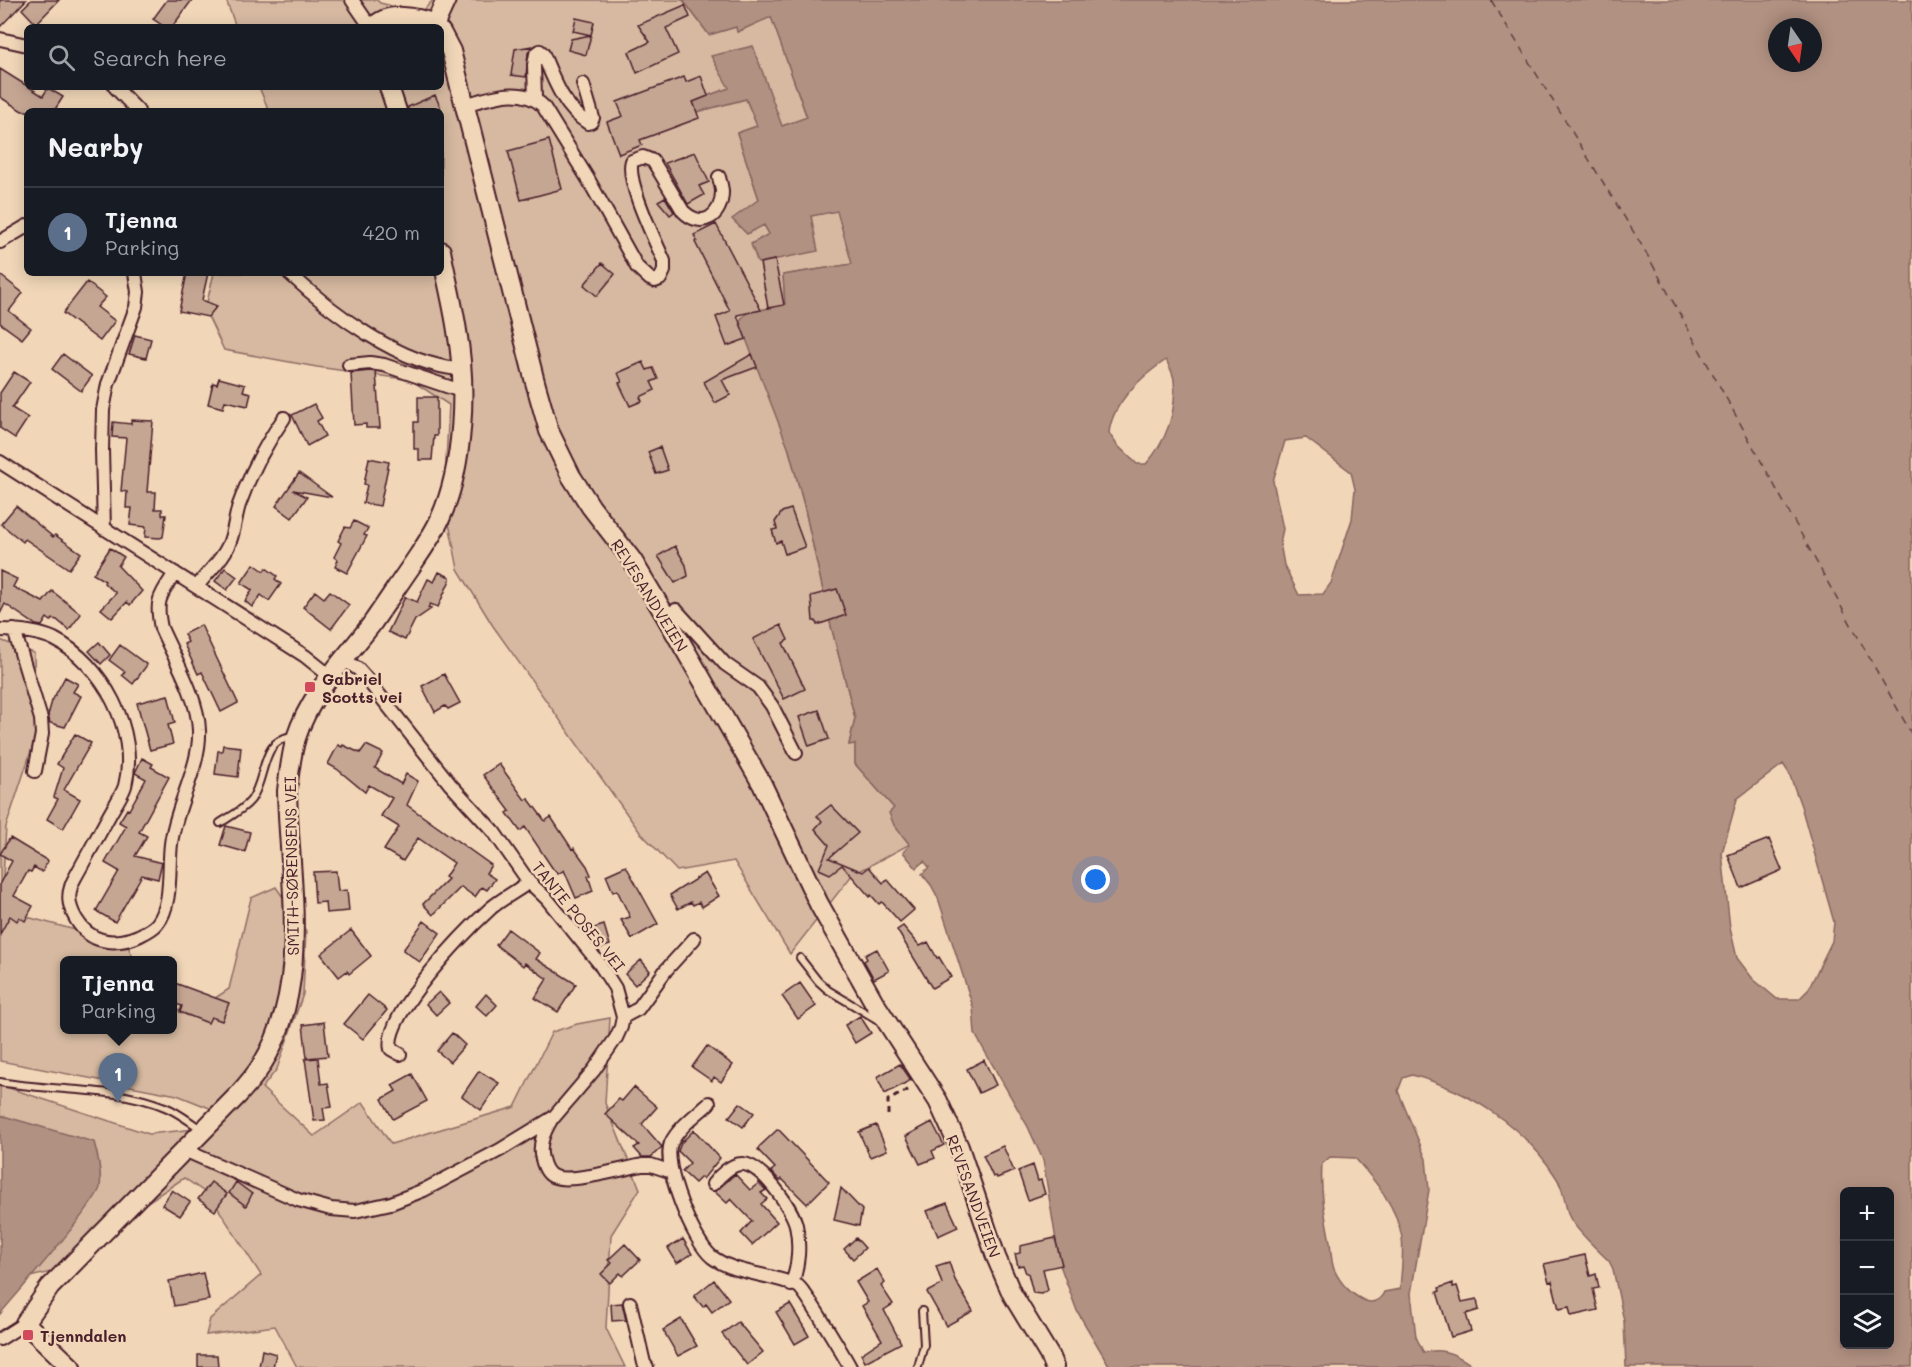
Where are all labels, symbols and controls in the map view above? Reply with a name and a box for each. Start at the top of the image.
north arrow [1768,18,1822,72]
search box [24,24,444,90]
icon: search [45,41,78,74]
text: Search here [93,43,227,72]
text: Nearby [48,130,143,164]
text: Tjenna [105,205,178,234]
text: 1 [63,219,72,245]
text: 420 m [362,219,420,245]
text: Parking [105,234,179,260]
street label: REVESANDVEIEN [607,535,693,655]
place label: Gabriel Scotts vei [322,668,403,707]
marker: Gabriel Scotts vei [303,680,317,694]
street label: SMITH-SØRENSENS VEI [279,776,303,956]
street label: TANTE POSES VEI [528,856,630,976]
your location [1081,865,1110,894]
popup [60,956,177,1034]
text: Tjenna [81,968,155,997]
text: Parking [81,997,156,1023]
pin: 1 [98,1054,138,1103]
street label: REVESANDVEIEN [942,1132,1006,1260]
map controls [1840,1187,1894,1349]
button: + [1840,1187,1894,1241]
button: − [1840,1241,1894,1295]
button: layers [1840,1295,1894,1349]
place label: Tjenndalen [40,1325,126,1346]
marker: Tjenndalen [21,1328,35,1342]

